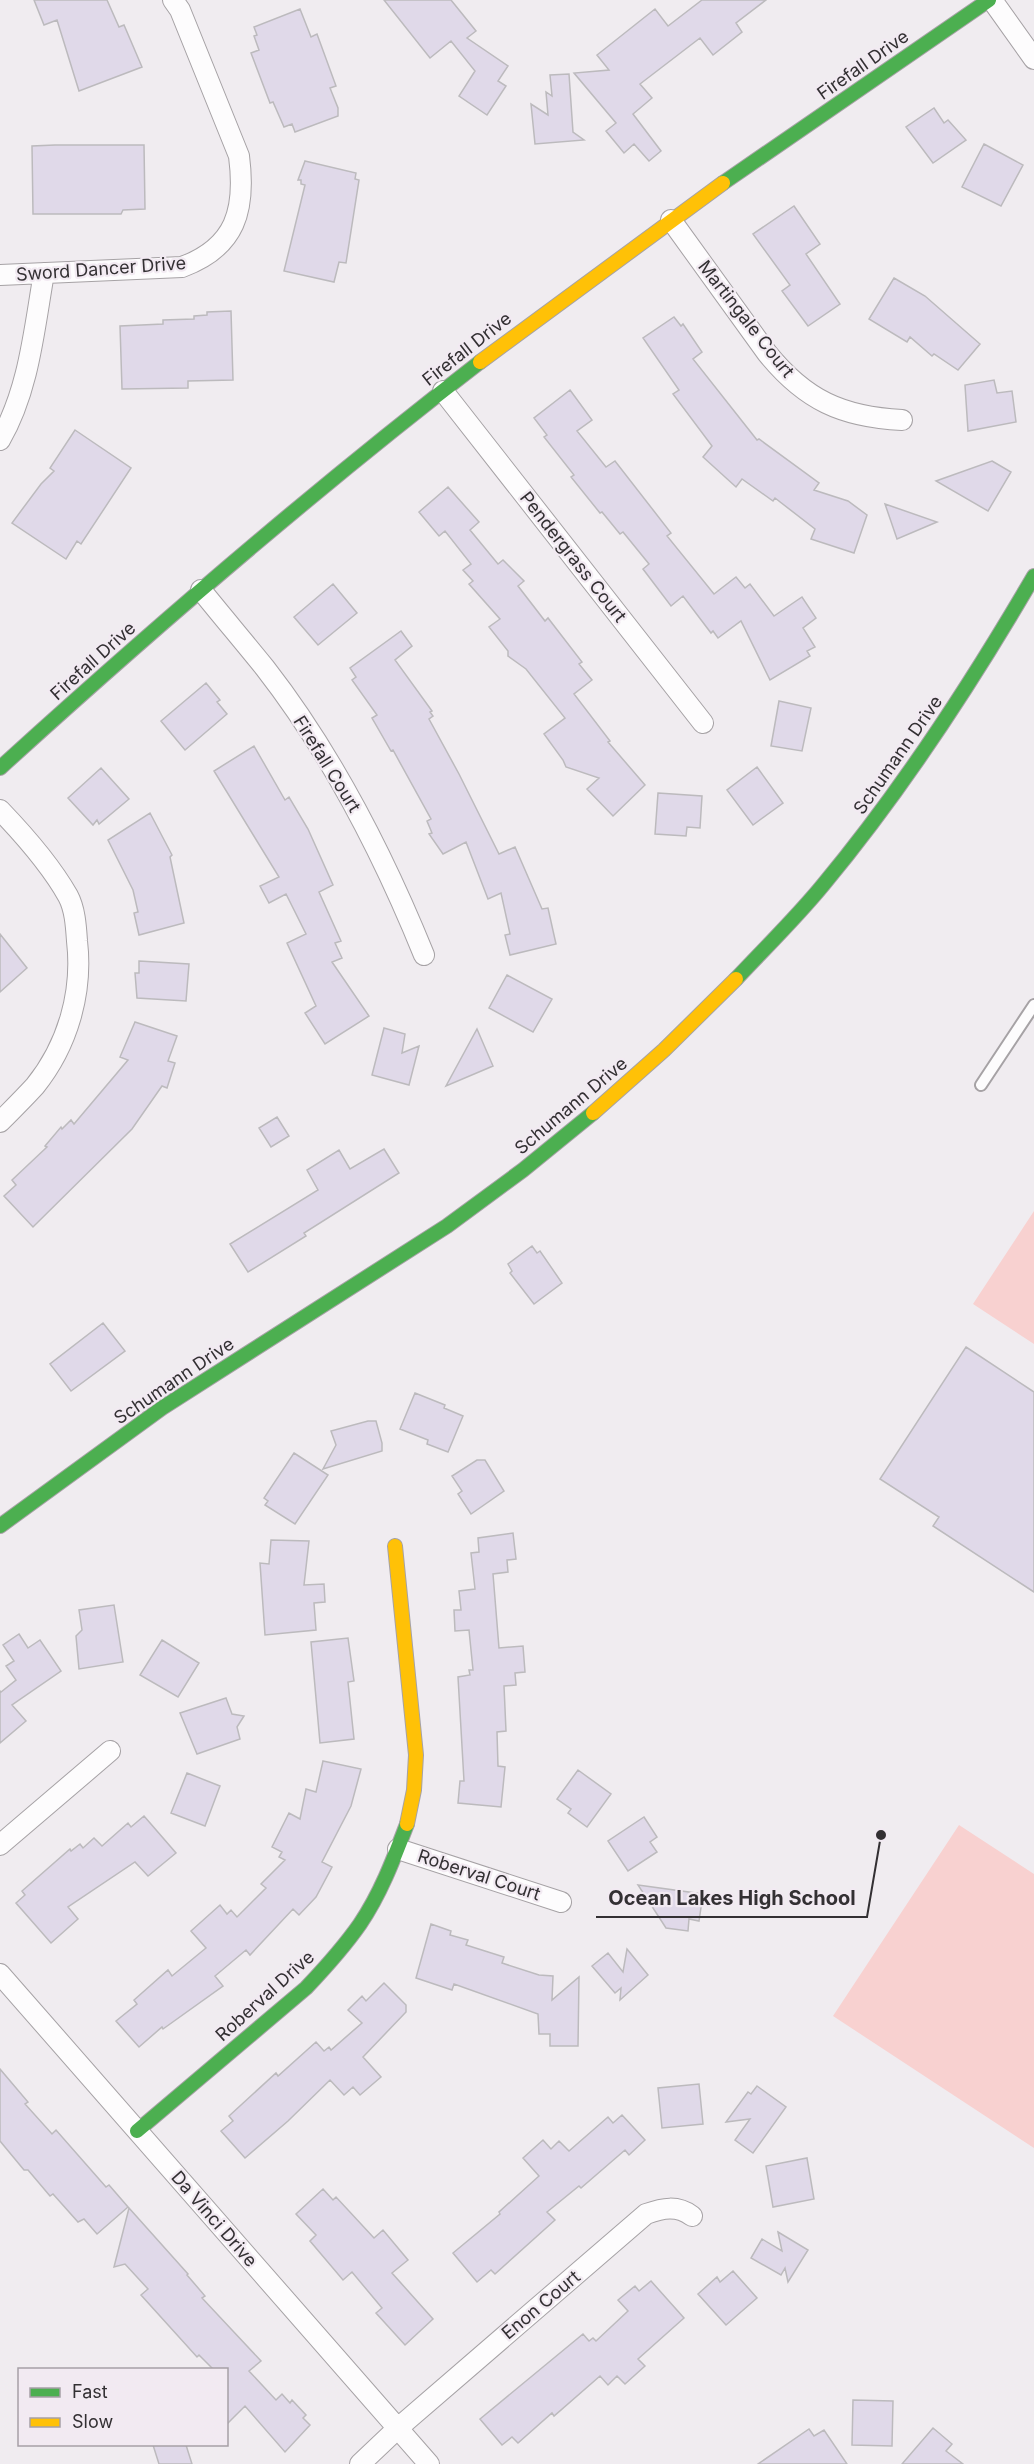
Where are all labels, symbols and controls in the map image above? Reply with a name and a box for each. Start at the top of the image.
street label: Firefall Drive [813,25,913,104]
street label: Sword Dancer Drive [15,252,187,285]
street label: Martingale Court [694,256,799,382]
street label: Firefall Drive [418,307,515,390]
street label: Pendergrass Court [516,487,631,626]
street label: Firefall Drive [46,617,139,704]
street label: Schumann Drive [849,691,946,818]
street label: Firefall Court [289,712,365,816]
street label: Schumann Drive [510,1053,631,1159]
street label: Schumann Drive [110,1333,238,1428]
street label: Roberval Court [415,1845,543,1904]
callout: Ocean Lakes High School [596,1879,867,1917]
text: Ocean Lakes High School [608,1886,856,1910]
street label: Roberval Drive [211,1946,318,2045]
street label: Da Vinci Drive [167,2167,262,2271]
street label: Enon Court [497,2266,584,2343]
legend [18,2368,228,2446]
text: Fast [72,2381,108,2402]
text: Slow [72,2411,113,2432]

